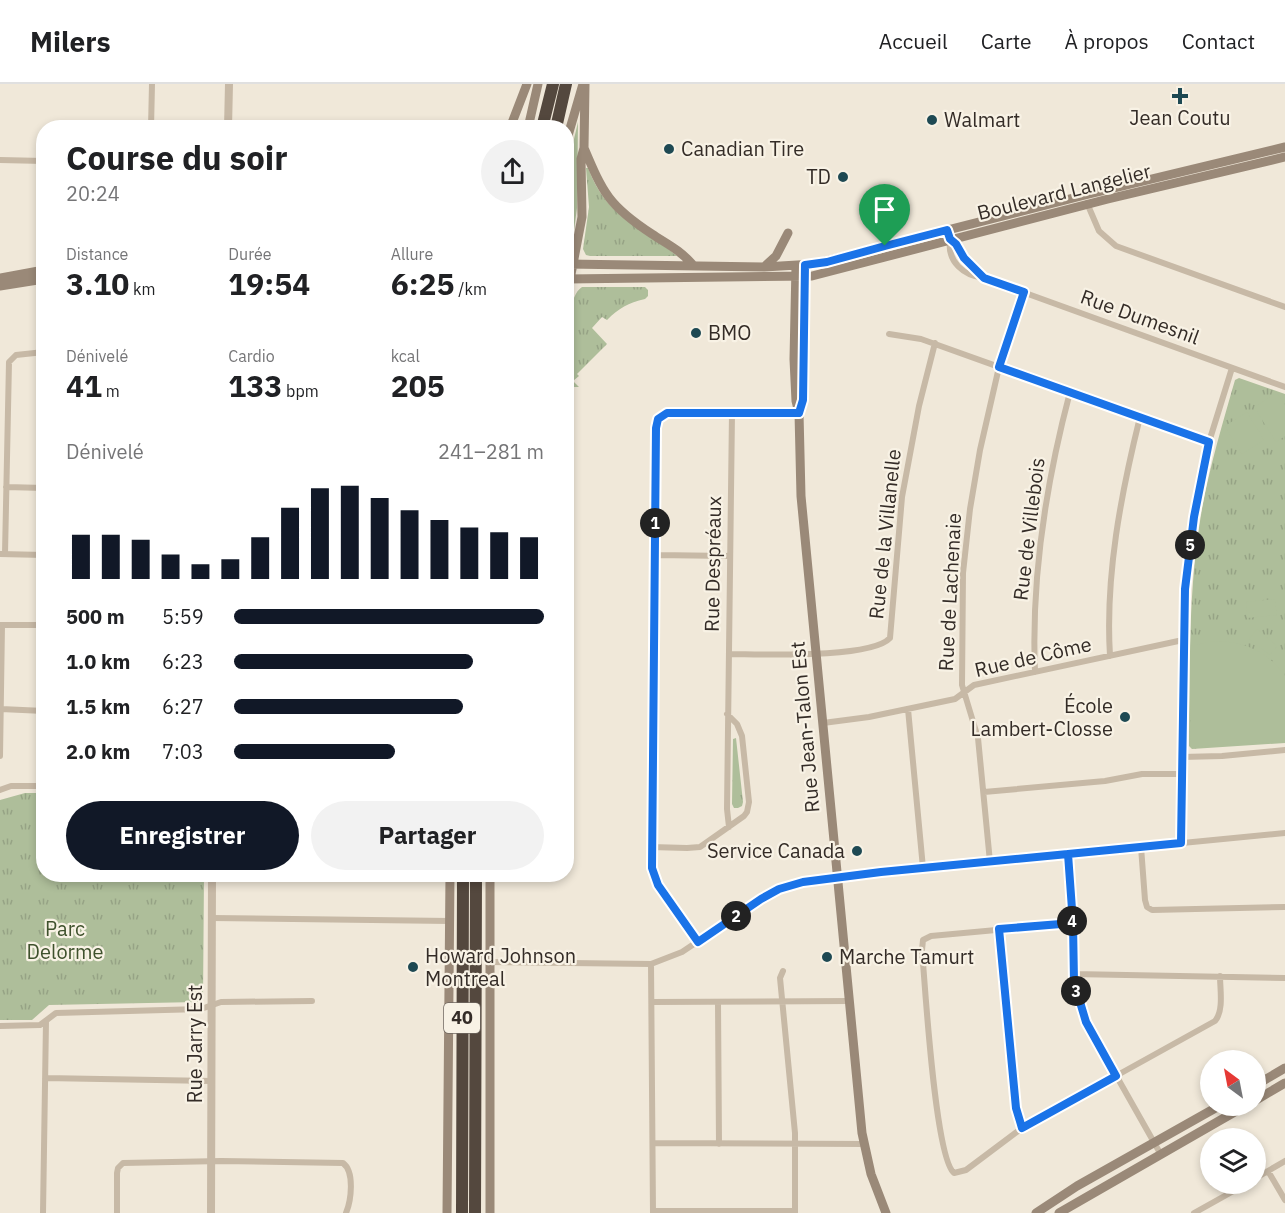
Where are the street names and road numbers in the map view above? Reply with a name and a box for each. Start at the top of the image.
street label: Boulevard Langelier [974,157,1153,226]
street label: Rue Dumesnil [1077,283,1203,351]
street label: Rue de la Villanelle [862,448,907,620]
street label: Rue de Villebois [1006,456,1051,602]
street label: Rue Despréaux [698,496,727,632]
street label: Rue de Lachenaie [932,512,967,672]
street label: Rue de Côme [972,630,1094,683]
street label: Rue Jean-Talon Est [784,640,825,814]
street label: Rue Jarry Est [181,985,208,1103]
road number: 40 [444,1003,480,1033]

